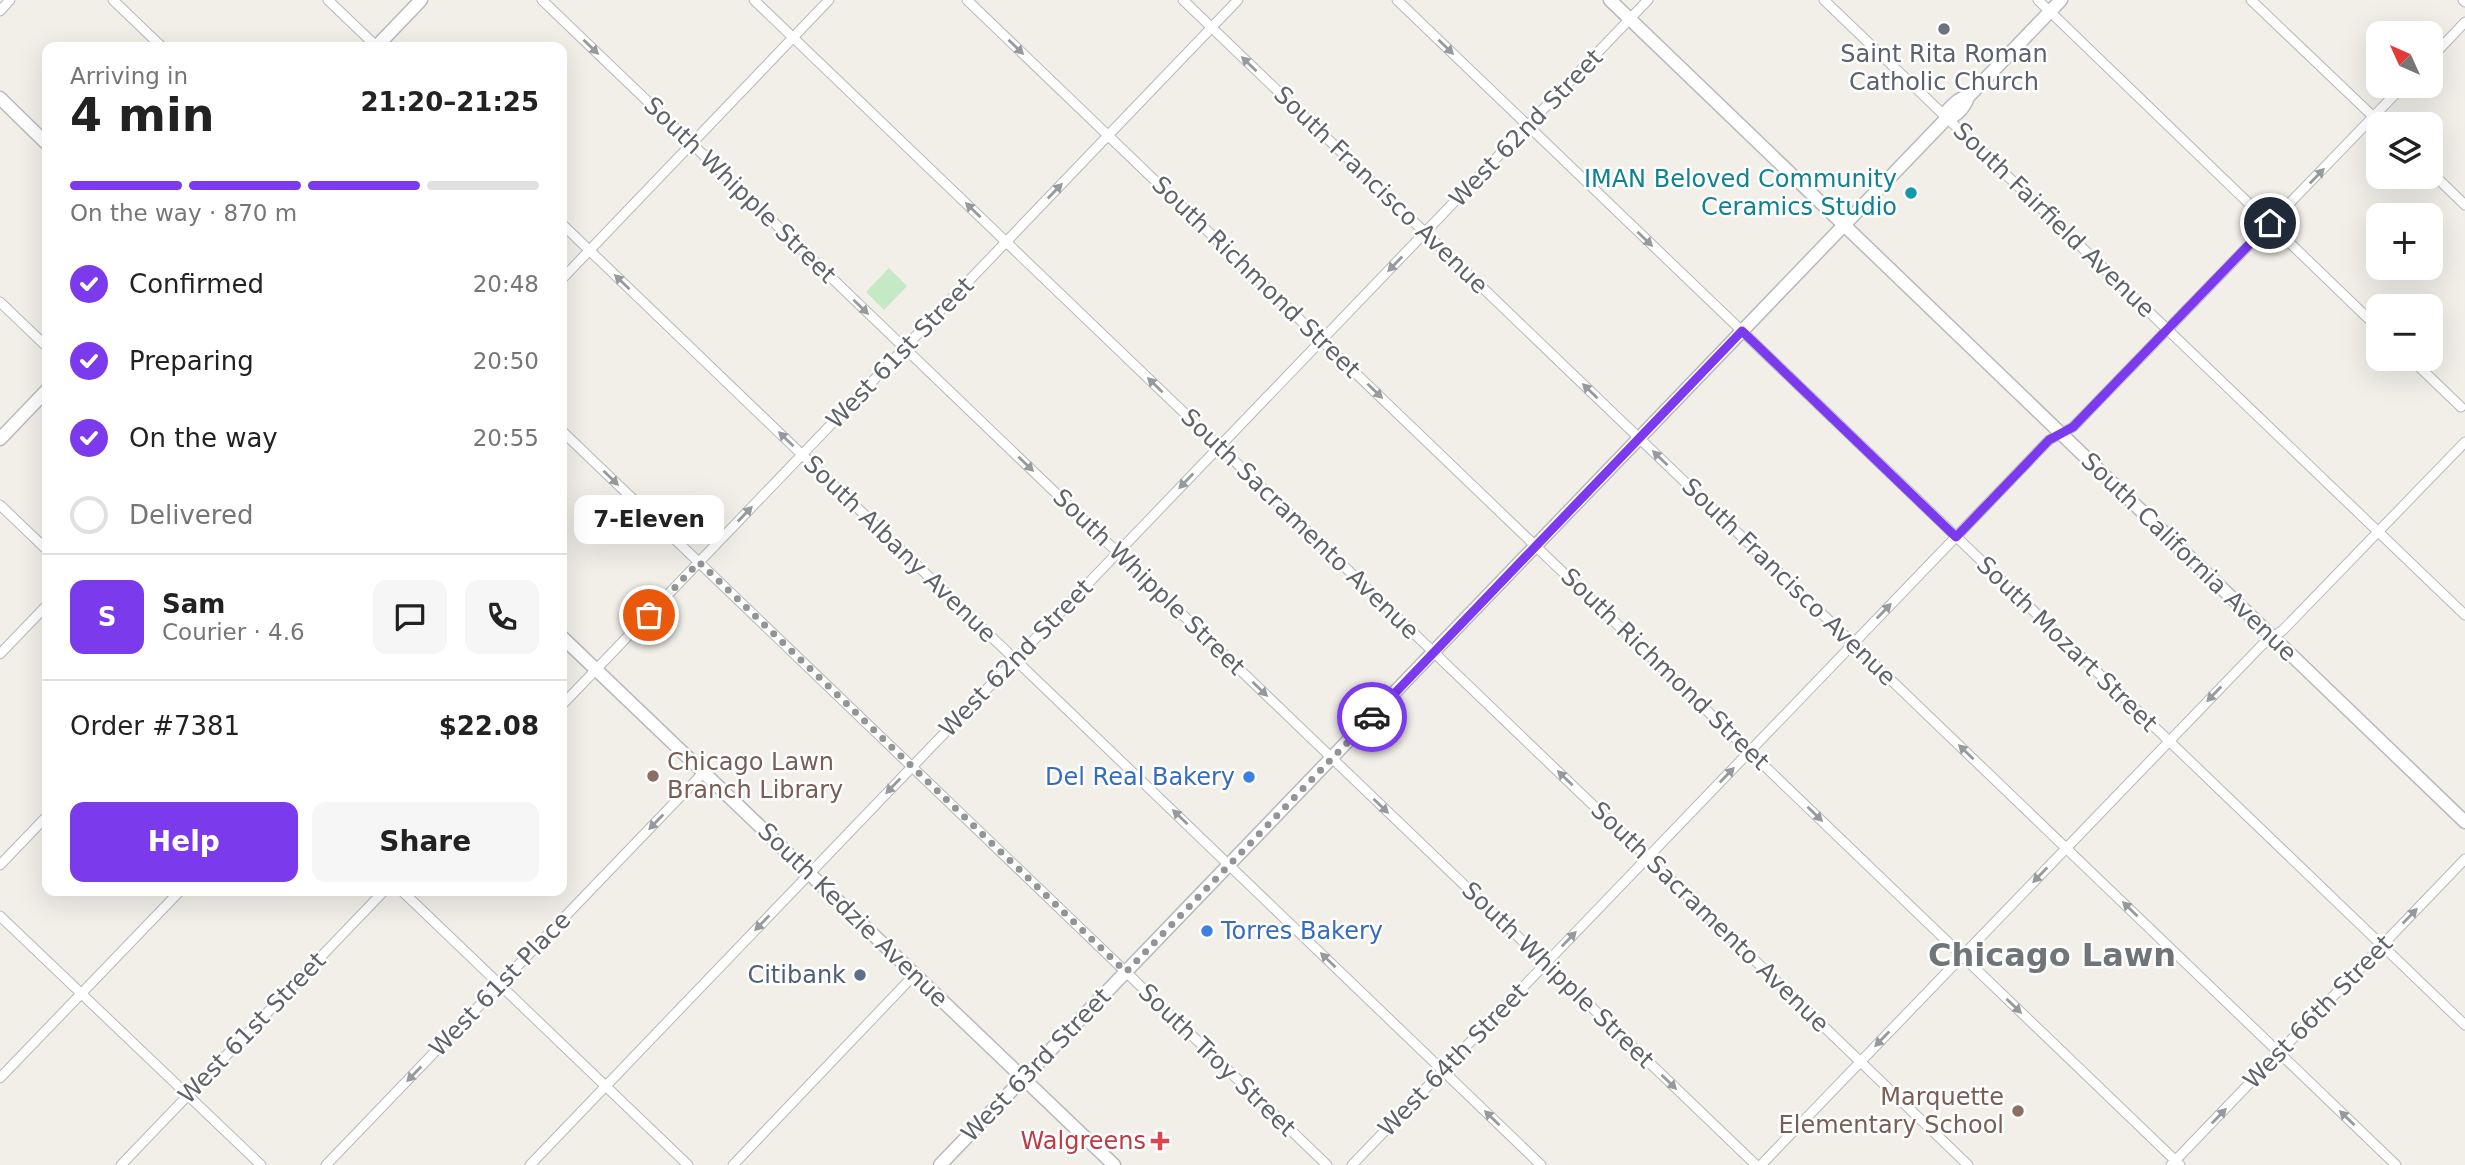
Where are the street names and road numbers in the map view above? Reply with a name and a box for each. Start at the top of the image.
street label: West 62nd Street [1444,43,1608,213]
street label: South Francisco Avenue [1268,81,1494,299]
street label: South Whipple Street [638,91,842,289]
street label: South Fairfield Avenue [1948,117,2160,323]
street label: South Richmond Street [1146,170,1366,384]
street label: West 61st Street [821,271,979,435]
street label: South Sacramento Avenue [1175,403,1425,645]
street label: South California Avenue [2076,447,2302,667]
street label: South Albany Avenue [798,450,1002,648]
street label: South Francisco Avenue [1676,473,1902,691]
street label: South Whipple Street [1047,483,1251,681]
street label: South Mozart Street [1971,551,2163,737]
street label: South Richmond Street [1555,562,1775,776]
street label: West 62nd Street [934,573,1098,743]
street label: South Sacramento Avenue [1585,796,1835,1038]
street label: South Kedzie Avenue [752,817,954,1013]
street label: South Whipple Street [1456,876,1660,1074]
street label: West 61st Place [424,906,576,1062]
street label: West 66th Street [2238,929,2398,1095]
street label: West 61st Street [173,946,331,1110]
street label: West 64th Street [1373,977,1533,1143]
street label: South Troy Street [1133,978,1301,1142]
street label: West 63rd Street [956,982,1116,1148]

